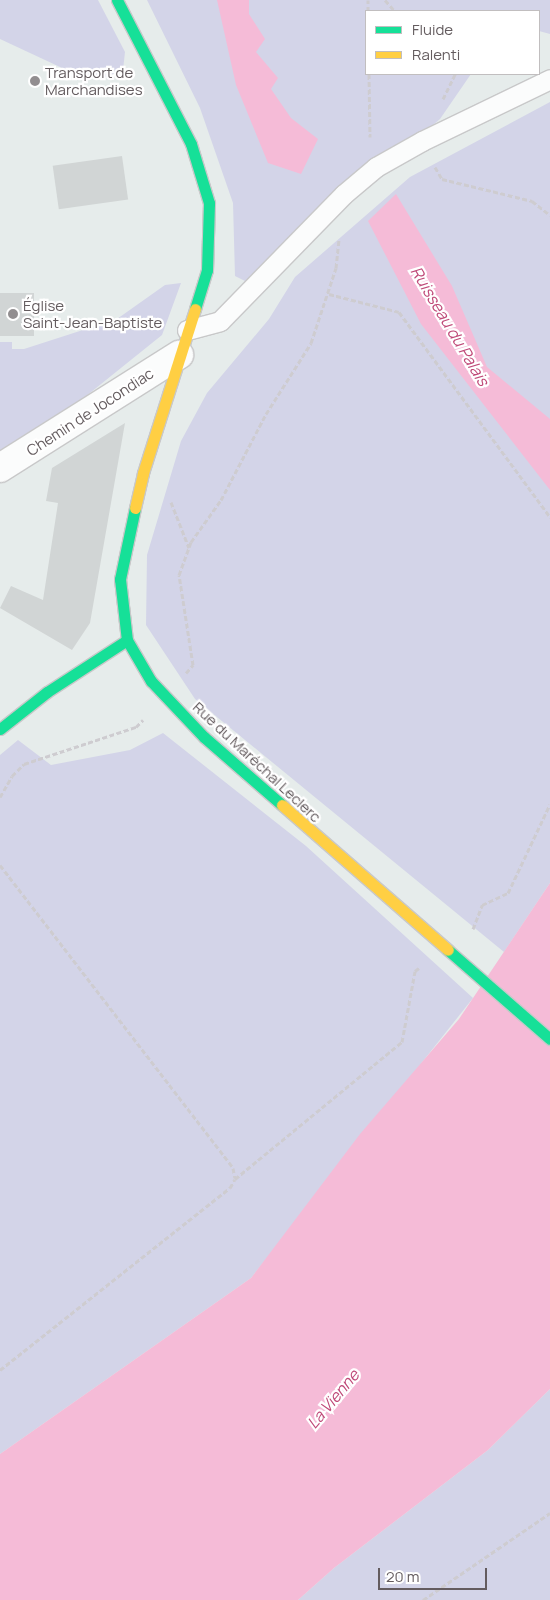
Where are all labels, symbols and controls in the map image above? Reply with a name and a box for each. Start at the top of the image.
legend [365,10,540,75]
text: Fluide [412,19,453,40]
text: Ralenti [412,44,460,65]
place label: Transport de Marchandises [45,63,143,98]
marker: Transport de Marchandises [29,75,41,87]
water label: Ruisseau du Palais [407,263,493,389]
place label: Église Saint-Jean-Baptiste [23,296,162,331]
marker: Église Saint-Jean-Baptiste [7,308,19,320]
street label: Chemin de Jocondiac [23,364,157,460]
street label: Rue du Maréchal Leclerc [189,698,325,826]
water label: La Vienne [303,1366,363,1432]
scale bar [380,1558,489,1590]
text: 20 m [386,1566,419,1587]

